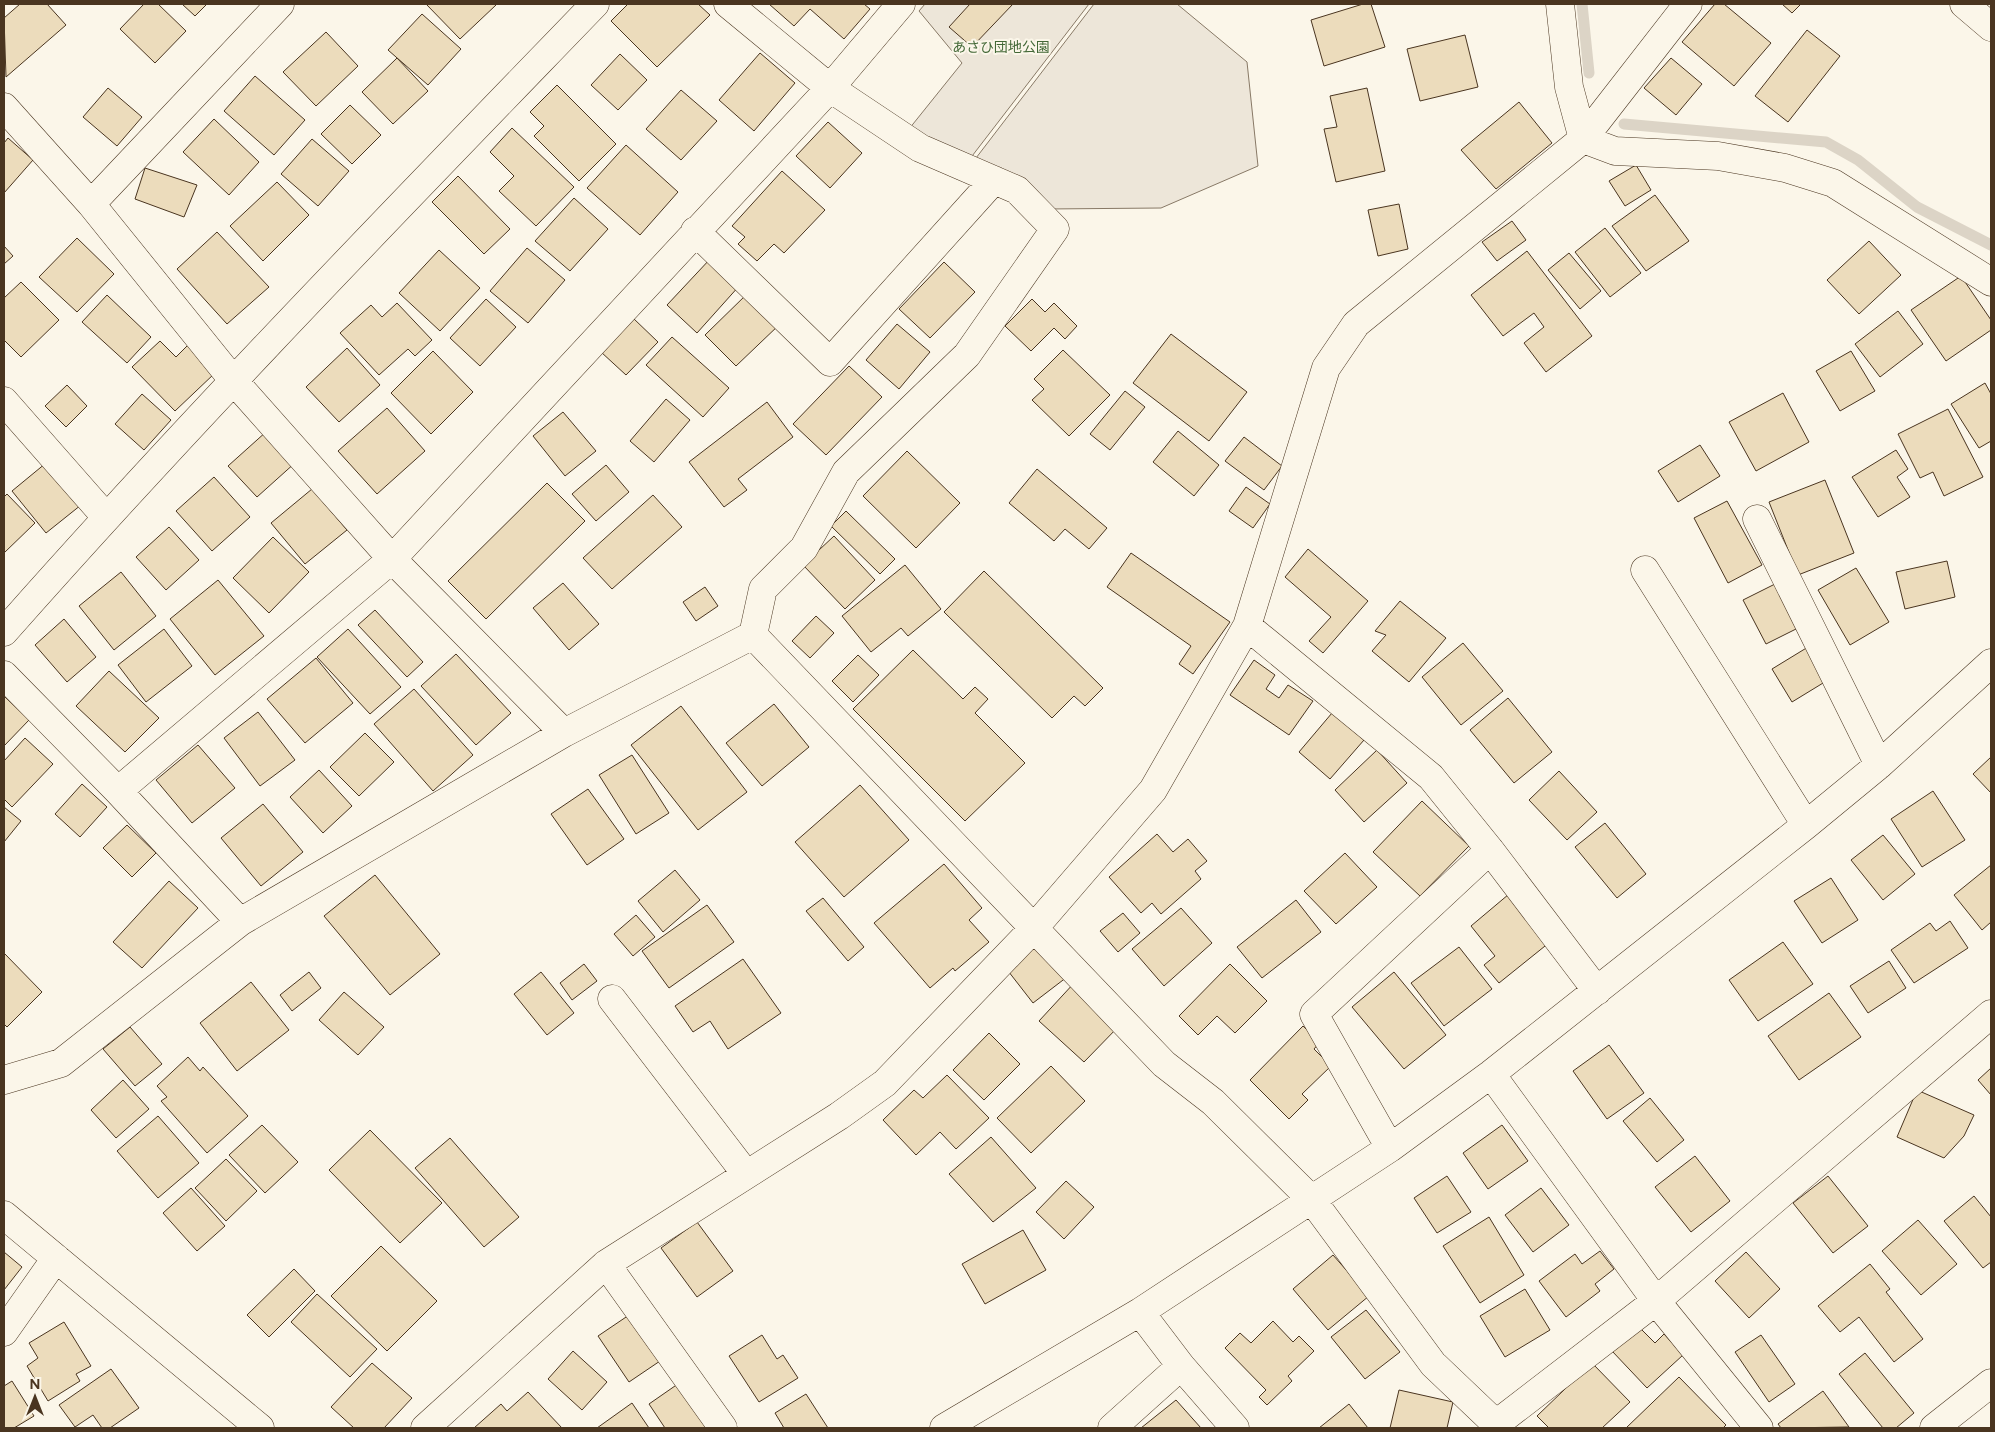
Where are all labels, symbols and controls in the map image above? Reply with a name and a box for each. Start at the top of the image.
park label: あさひ団地公園 [952,39,1050,56]
north arrow [10,1372,60,1422]
text: N [30,1376,40,1393]

